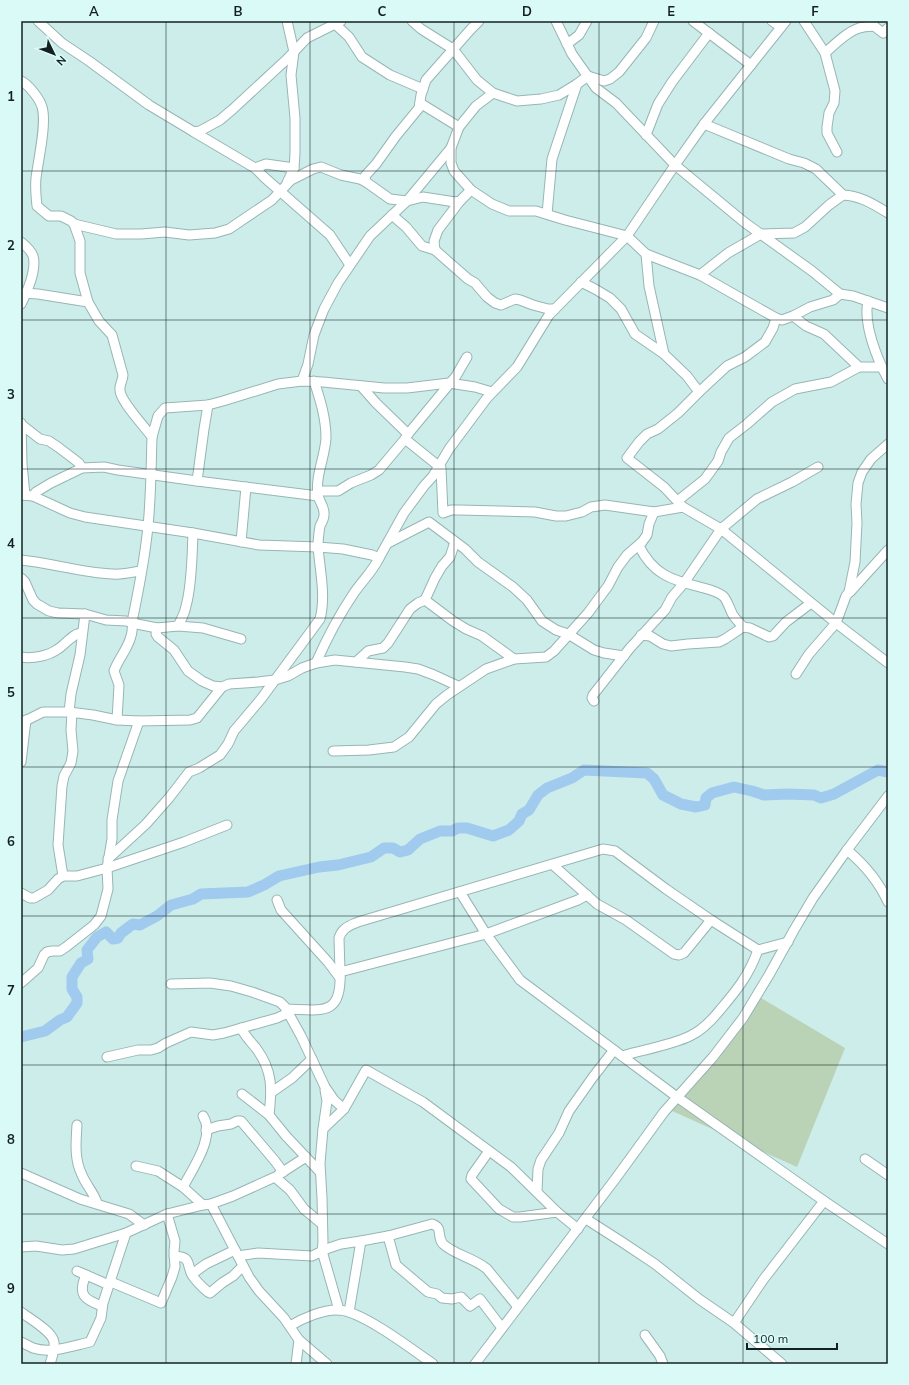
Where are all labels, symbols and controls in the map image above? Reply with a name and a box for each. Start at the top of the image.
text: A [89,3,99,19]
text: B [234,3,243,19]
text: C [378,3,387,19]
text: D [522,3,532,19]
text: E [667,3,675,19]
text: F [811,3,819,19]
north arrow [34,34,74,74]
text: N [53,53,69,69]
text: 1 [7,88,15,104]
text: 2 [7,237,15,253]
text: 3 [7,386,15,402]
text: 4 [7,535,15,551]
text: 5 [7,684,15,700]
text: 6 [7,833,15,849]
text: 7 [7,982,15,998]
text: 8 [7,1131,15,1147]
text: 9 [7,1280,15,1296]
scale bar [747,1325,837,1351]
text: 100 m [753,1331,788,1346]

